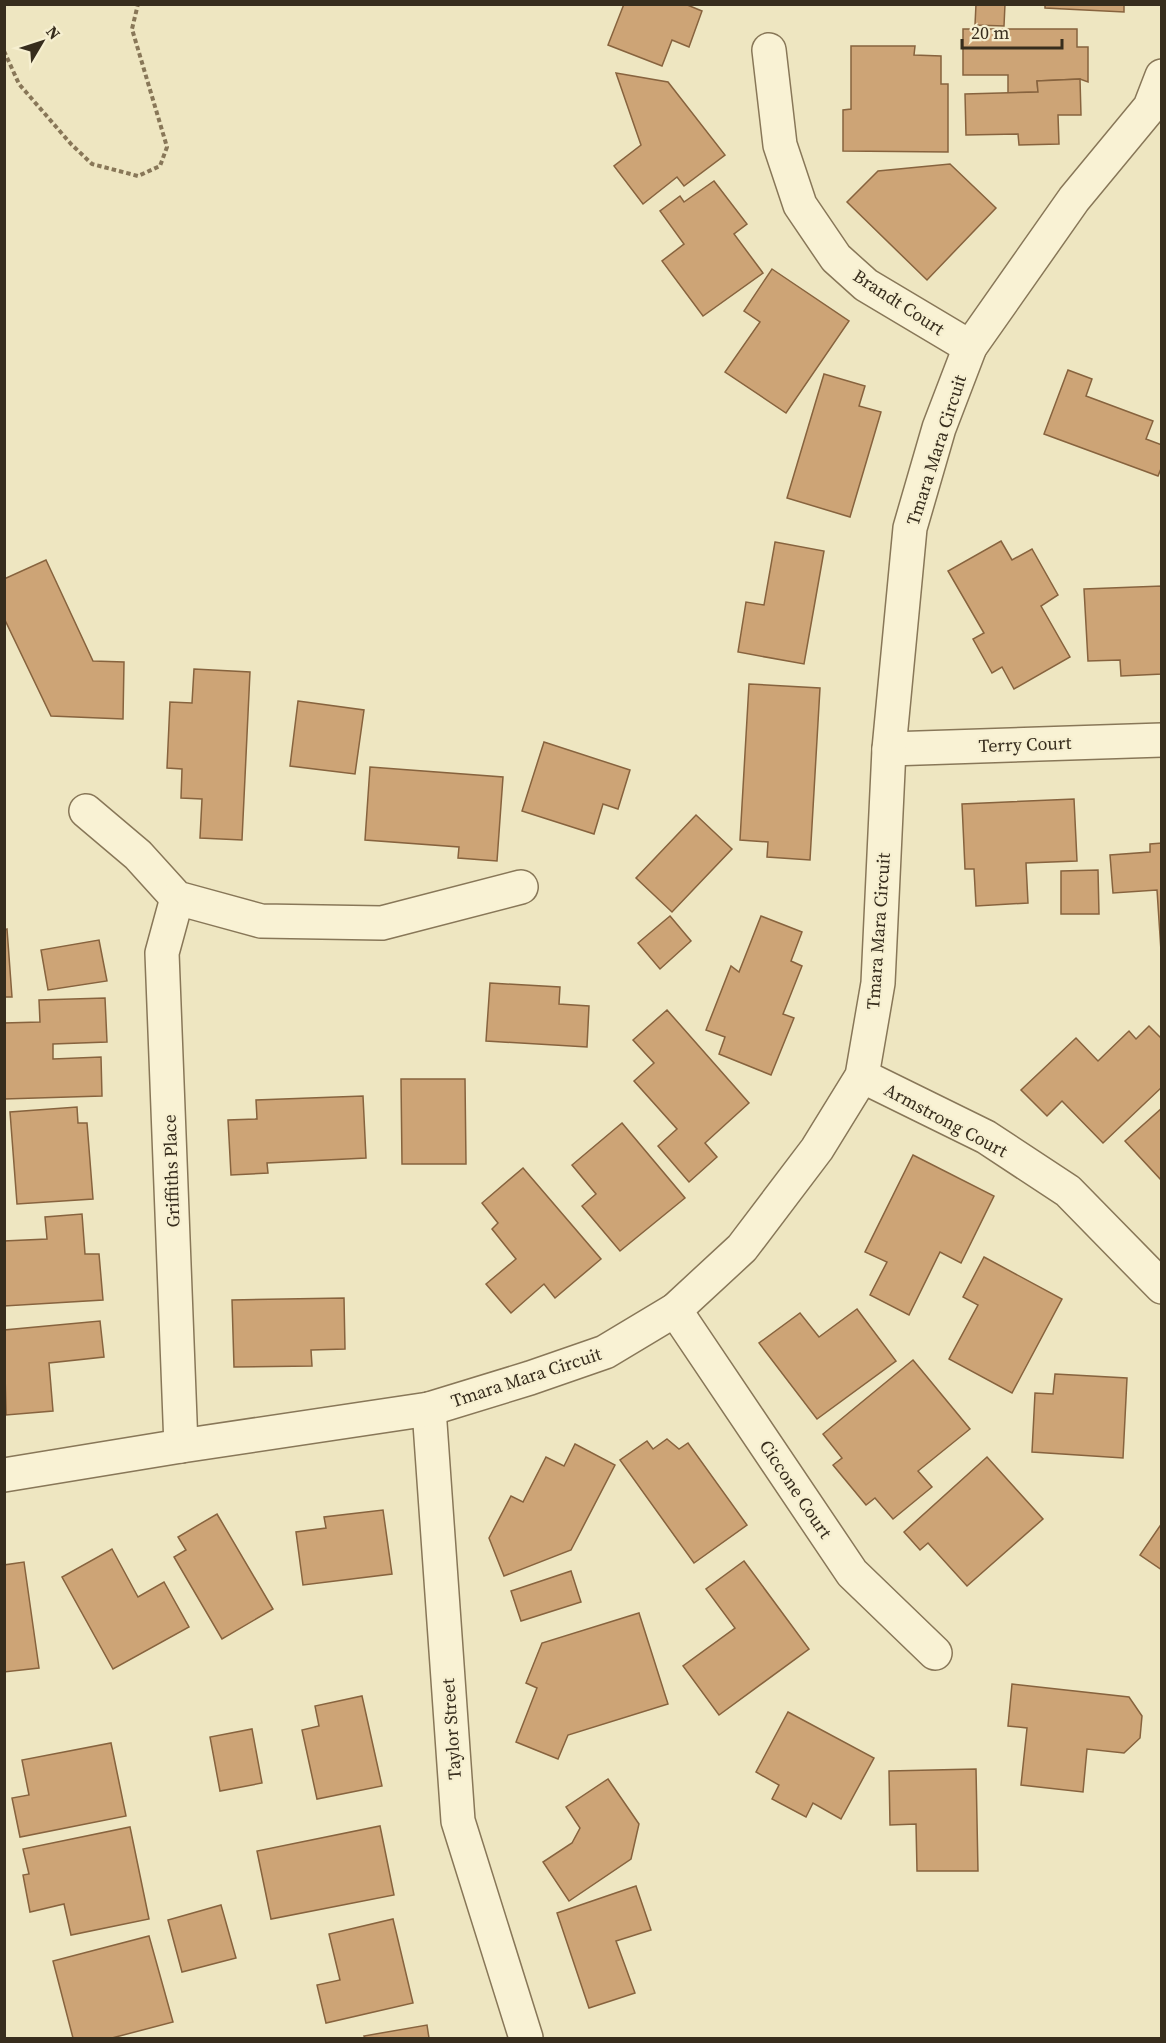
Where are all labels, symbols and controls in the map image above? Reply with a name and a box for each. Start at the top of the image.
north arrow [12,12,72,72]
scale bar [962,12,1062,50]
text: 20 m [971,20,1009,45]
text: N [41,21,66,44]
street label: Brandt Court [848,263,950,341]
street label: Tmara Mara Circuit [900,371,972,528]
street label: Terry Court [978,730,1072,758]
street label: Tmara Mara Circuit [860,852,896,1010]
street label: Armstrong Court [880,1077,1012,1163]
street label: Griffiths Place [157,1114,185,1228]
street label: Tmara Mara Circuit [448,1341,605,1413]
street label: Ciccone Court [754,1435,838,1543]
street label: Taylor Street [435,1677,467,1781]

